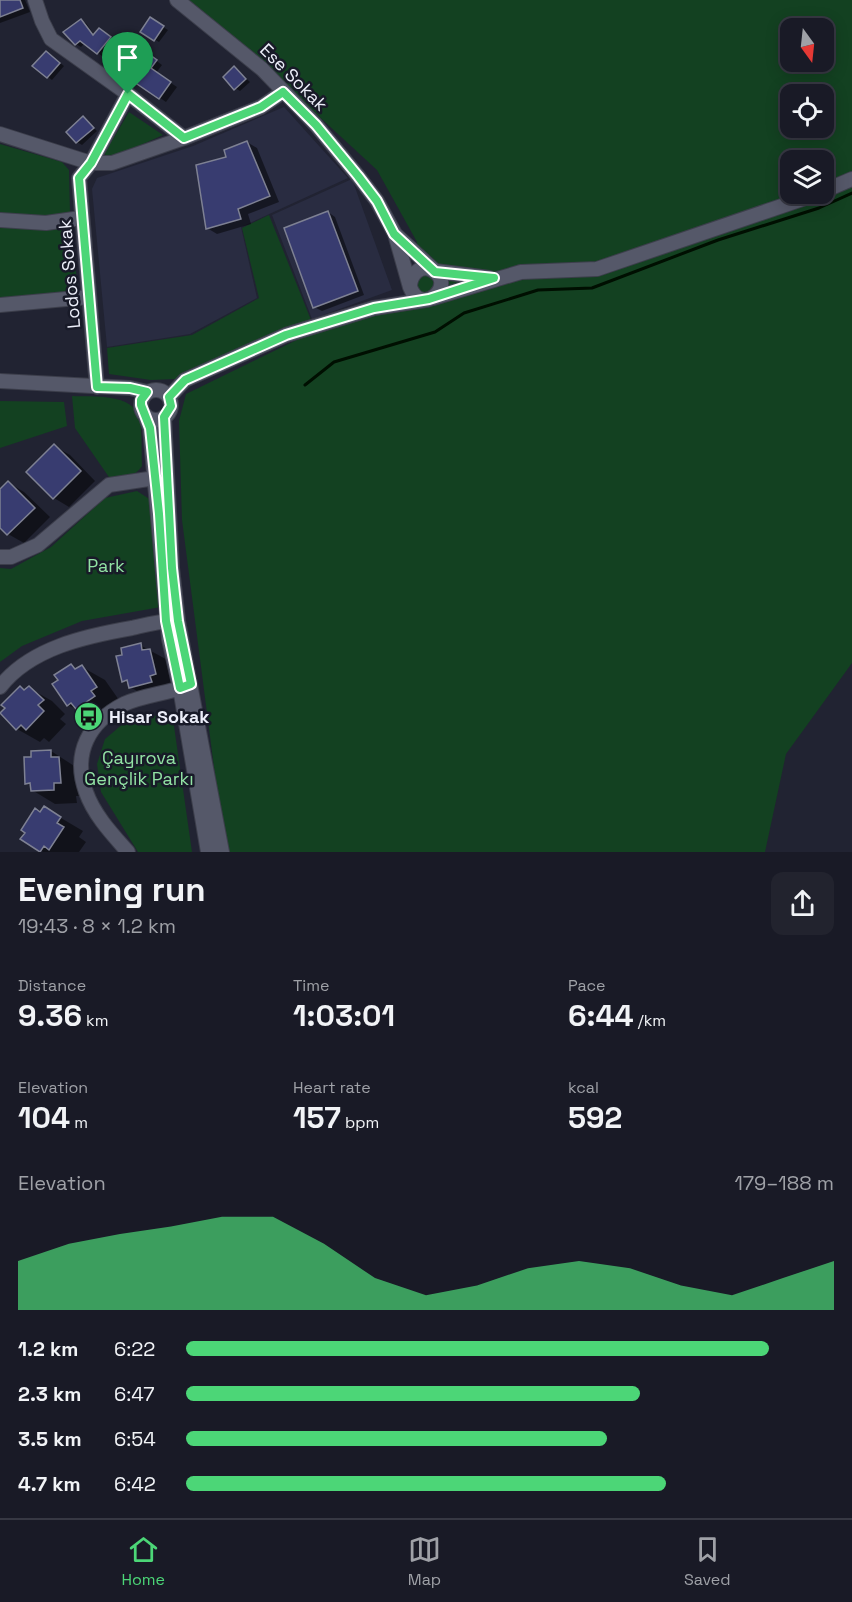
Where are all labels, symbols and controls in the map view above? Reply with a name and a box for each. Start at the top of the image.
north arrow [780,18,834,72]
map controls [780,18,834,204]
pin [102,32,153,94]
street label: Ese Sokak [255,38,333,116]
icon: arrive [111,41,144,74]
button: locate [780,84,834,138]
button: layers [780,150,834,204]
street label: Lodos Sokak [53,218,85,329]
park label: Park [87,554,125,577]
bus stop icon: Hisar Sokak [72,700,104,732]
place label: Hisar Sokak [109,705,210,728]
park label: Çayırova Gençlik Parkı [84,746,194,790]
text: Evening run [18,869,206,911]
button: share [771,872,834,935]
text: 19:43 · 8 × 1.2 km [18,913,176,939]
text: Distance [18,975,86,996]
text: Time [293,975,329,996]
text: Pace [568,975,605,996]
text: 9.36 [18,996,82,1035]
text: 1:03:01 [293,996,395,1035]
text: 6:44 [568,996,634,1035]
text: km [82,1010,108,1031]
text: /km [634,1010,666,1031]
text: Elevation [18,1077,88,1098]
text: Heart rate [293,1077,371,1098]
text: kcal [568,1077,599,1098]
text: 104 [18,1098,70,1137]
text: 157 [293,1098,341,1137]
text: 592 [568,1098,622,1137]
text: m [70,1112,88,1133]
text: bpm [341,1112,379,1133]
text: Elevation [18,1170,106,1196]
text: 179–188 m [734,1170,834,1196]
text: 1.2 km [18,1336,78,1362]
text: 6:22 [114,1336,155,1362]
text: 2.3 km [18,1381,81,1407]
text: 6:47 [114,1381,154,1407]
text: 3.5 km [18,1426,82,1452]
text: 6:54 [114,1426,156,1452]
text: 4.7 km [18,1471,81,1497]
text: 6:42 [114,1471,156,1497]
tab: Home [121,1533,165,1590]
tab: Map [408,1533,441,1590]
tab: Saved [684,1533,731,1590]

